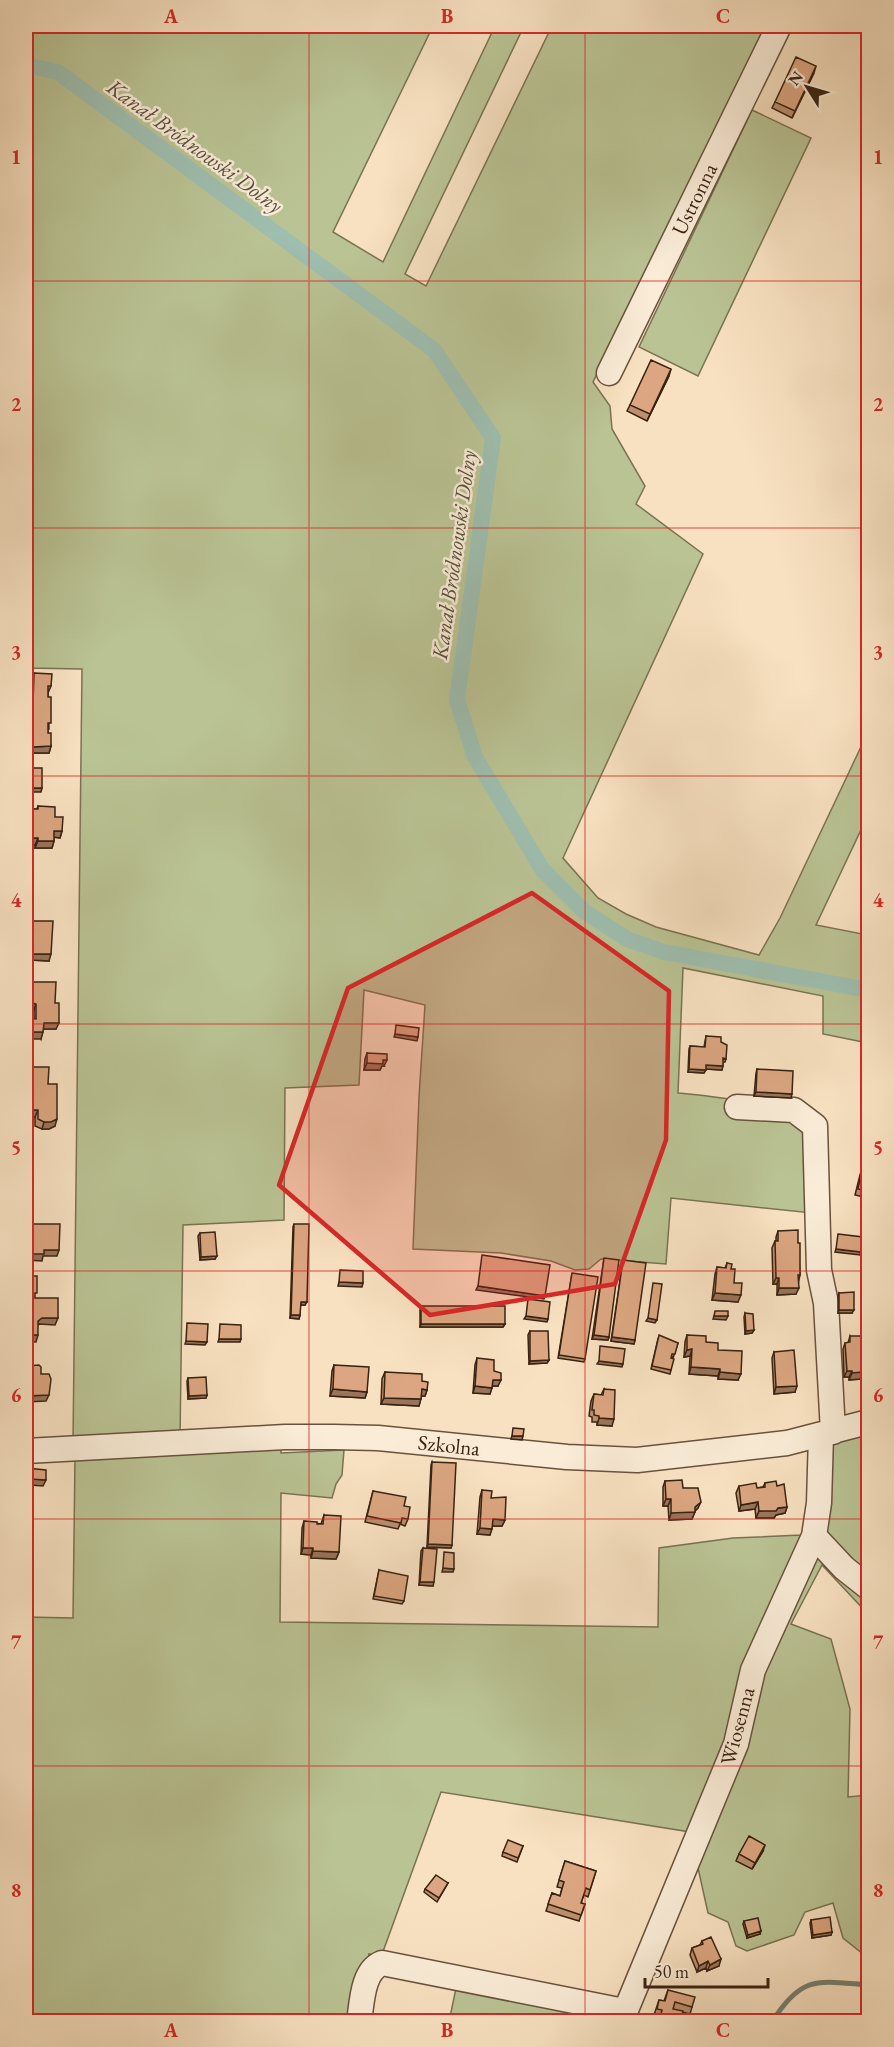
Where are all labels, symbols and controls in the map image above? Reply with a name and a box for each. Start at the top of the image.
text: A [163,3,179,29]
text: B [441,3,453,29]
text: C [716,3,730,29]
north arrow [777,57,837,117]
text: N [783,67,808,90]
water label: Kanał Bródnowski Dolny [100,72,289,220]
text: 1 [11,144,21,170]
text: 1 [873,144,883,170]
street label: Ustronna [665,158,723,239]
text: 2 [11,391,22,417]
text: 2 [873,391,884,417]
water label: Kanał Bródnowski Dolny [425,449,483,662]
text: 3 [11,639,21,665]
text: 3 [873,639,883,665]
text: 4 [11,887,22,913]
text: 4 [873,887,884,913]
text: 5 [11,1134,21,1160]
text: 5 [873,1134,883,1160]
text: 6 [11,1382,22,1408]
text: 6 [873,1382,884,1408]
street label: Szkolna [417,1428,482,1462]
text: 7 [11,1629,22,1655]
text: 7 [873,1629,884,1655]
street label: Wiosenna [714,1683,761,1768]
text: 8 [11,1877,21,1903]
text: 8 [873,1877,883,1903]
scale bar [645,1951,768,1989]
text: 50 m [654,1960,689,1983]
text: A [163,2017,179,2043]
text: B [441,2017,453,2043]
text: C [716,2017,730,2043]

